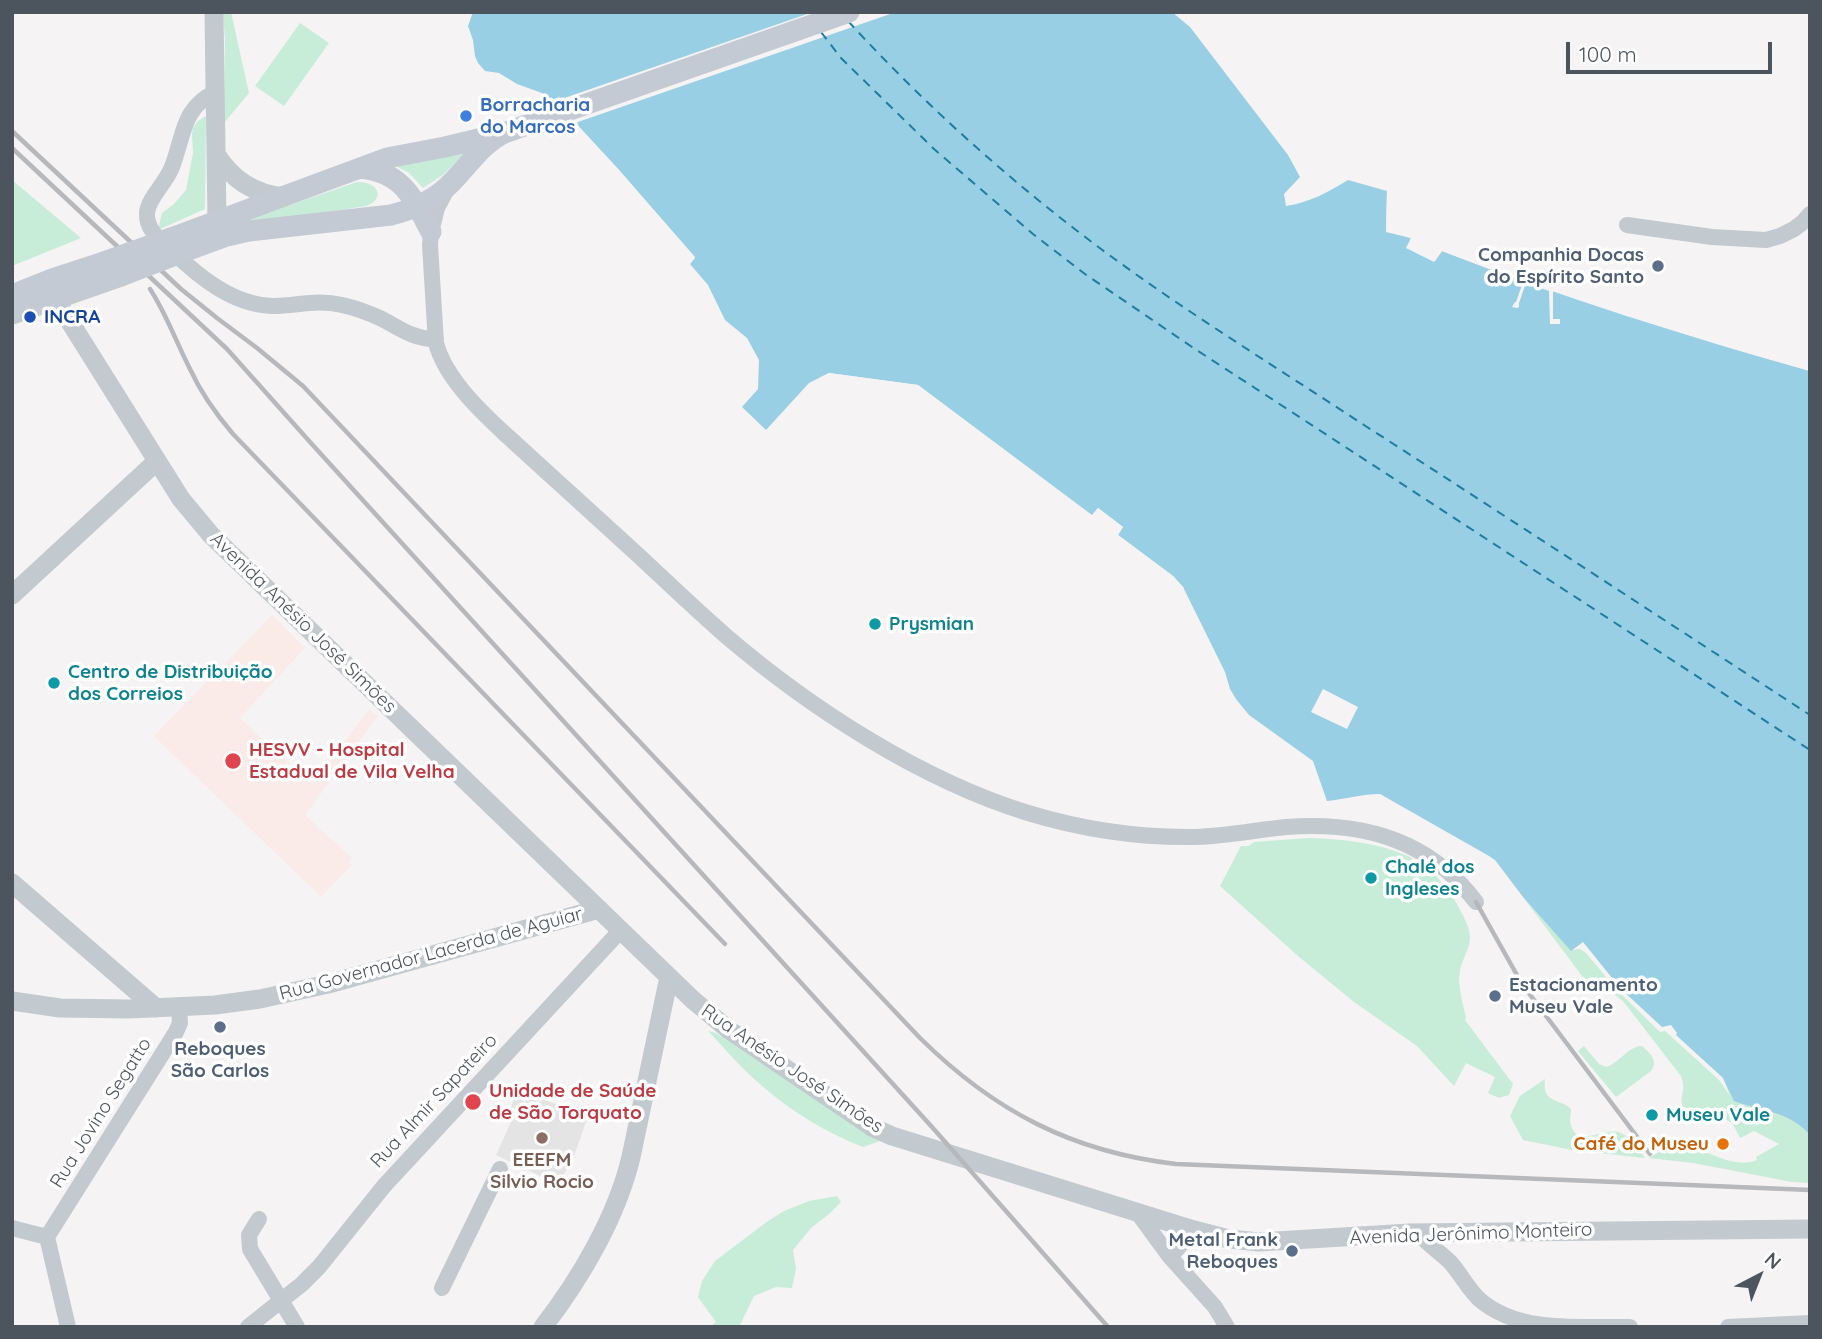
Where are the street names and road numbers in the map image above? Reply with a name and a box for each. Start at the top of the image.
street label: Avenida Anésio José Simões [205,528,401,718]
street label: Rua Governador Lacerda de Aguiar [277,902,585,1006]
street label: Rua Anésio José Simões [697,1000,887,1138]
street label: Rua Almir Sapateiro [366,1029,502,1173]
street label: Rua Jovino Segatto [46,1034,156,1192]
street label: Avenida Jerônimo Monteiro [1349,1218,1593,1250]

